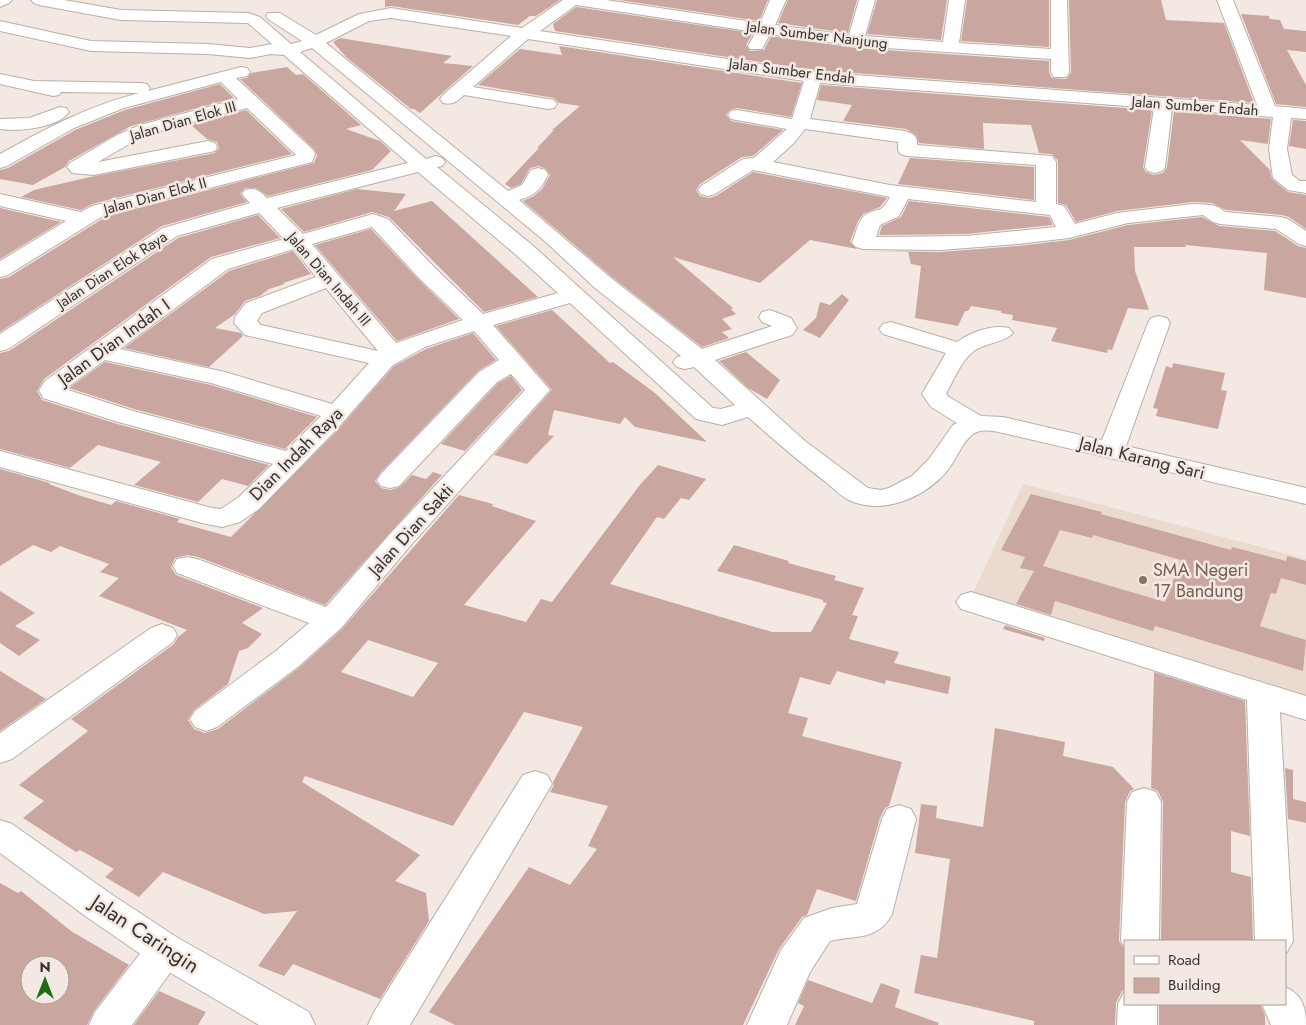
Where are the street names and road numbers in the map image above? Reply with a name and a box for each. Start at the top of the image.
street label: Jalan Sumber Nanjung [743,15,889,55]
street label: Jalan Sumber Endah [725,52,857,90]
street label: Jalan Sumber Endah [1129,90,1259,121]
street label: Jalan Dian Elok III [125,95,239,147]
street label: Jalan Dian Elok II [99,172,209,221]
street label: Jalan Dian Elok Raya [51,226,172,315]
street label: Jalan Dian Indah III [281,226,376,331]
street label: Jalan Dian Indah I [51,292,175,393]
street label: Dian Indah Raya [243,401,349,507]
street label: Jalan Karang Sari [1074,429,1208,486]
street label: Jalan Dian Sakti [361,478,460,583]
street label: Jalan Caringin [82,886,205,980]

